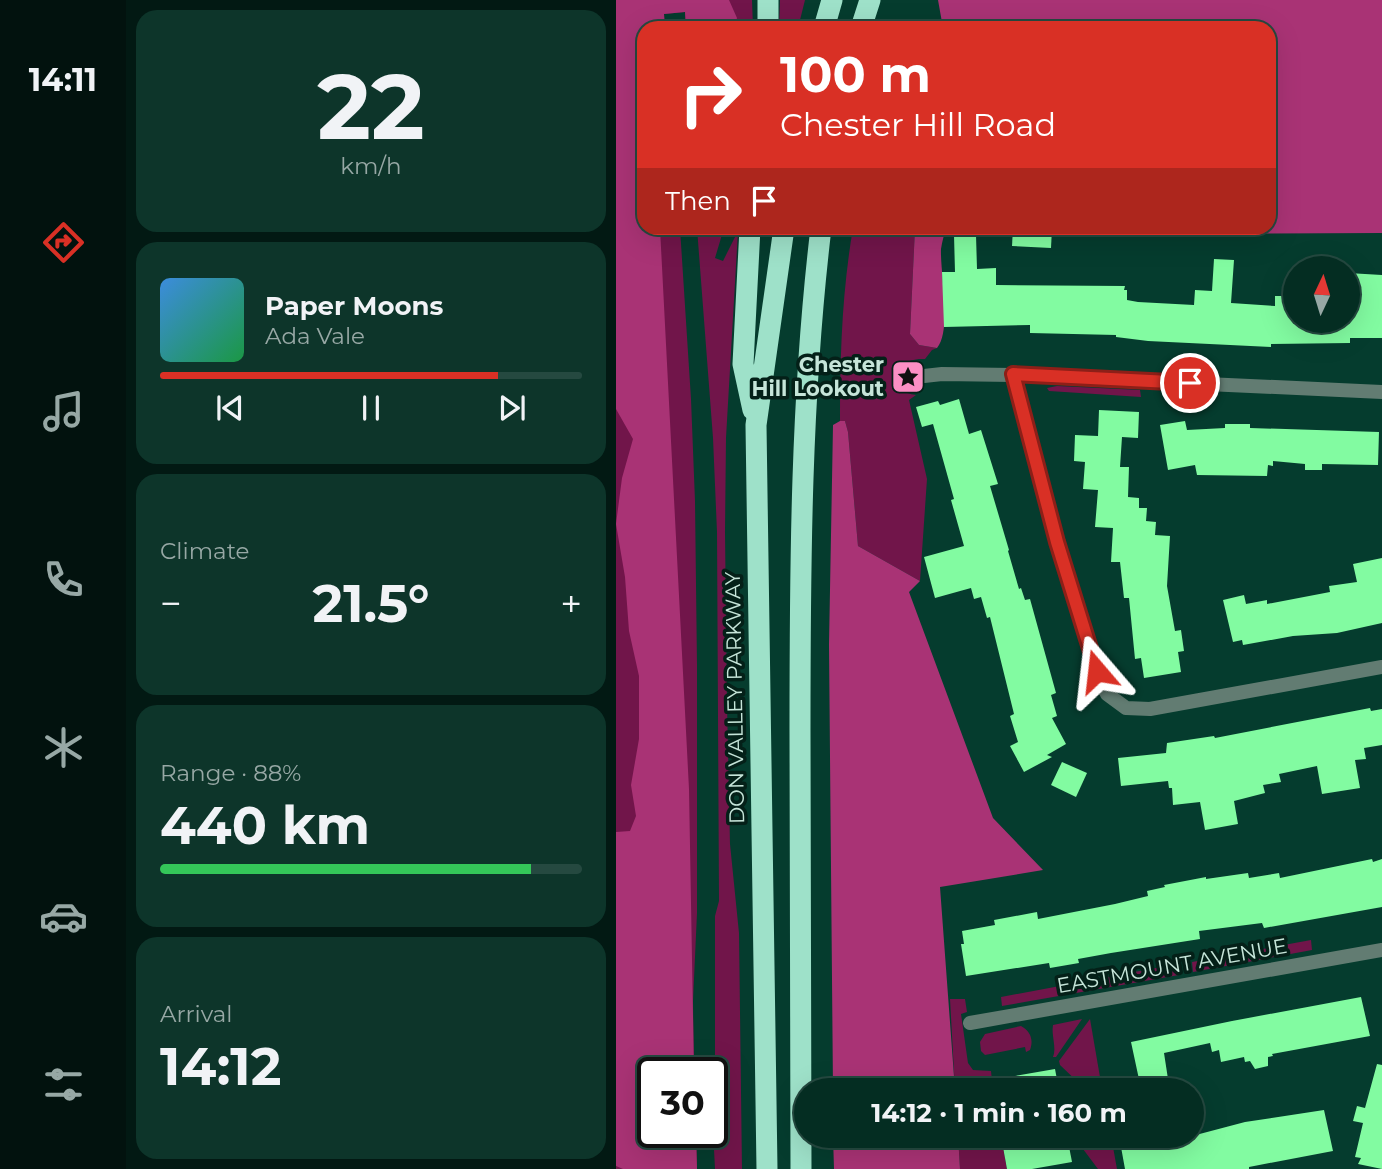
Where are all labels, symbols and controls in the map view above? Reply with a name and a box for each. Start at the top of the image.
text: 100 m [780,45,931,104]
icon: right [665,49,756,140]
text: 22 [317,51,425,162]
text: 14:11 [29,60,97,99]
text: Chester Hill Road [780,105,1056,144]
text: km/h [340,152,402,180]
icon: arrive [745,182,783,220]
text: Then [665,185,731,217]
icon: directions [39,218,88,267]
north arrow [1283,256,1360,332]
map controls [1283,256,1360,333]
text: Paper Moons [265,290,443,322]
text: Ada Vale [265,322,365,350]
place label: Chester Hill Lookout [751,352,884,401]
pin [1160,353,1220,413]
place icon: Chester Hill Lookout [889,358,927,396]
icon: arrive [1171,364,1209,402]
icon: music [39,387,88,436]
icon: previous [211,389,249,427]
icon: pause [352,389,390,427]
icon: next [493,389,531,427]
text: Climate [160,537,249,565]
icon: phone [39,555,88,604]
street label: DON VALLEY PARKWAY [720,571,749,824]
text: 21.5° [312,572,430,635]
text: − [160,580,182,627]
text: + [560,580,582,627]
position arrow [1060,634,1134,708]
icon: climate [39,723,88,772]
text: Range · 88% [160,759,301,787]
text: 440 km [160,794,370,857]
icon: car [39,892,88,941]
street label: EASTMOUNT AVENUE [1055,933,1289,998]
text: Arrival [160,1000,233,1028]
text: 14:12 [160,1035,281,1098]
speed limit sign: 30 [637,1057,728,1148]
icon: filters [39,1060,88,1109]
text: 14:12 · 1 min · 160 m [871,1097,1127,1129]

